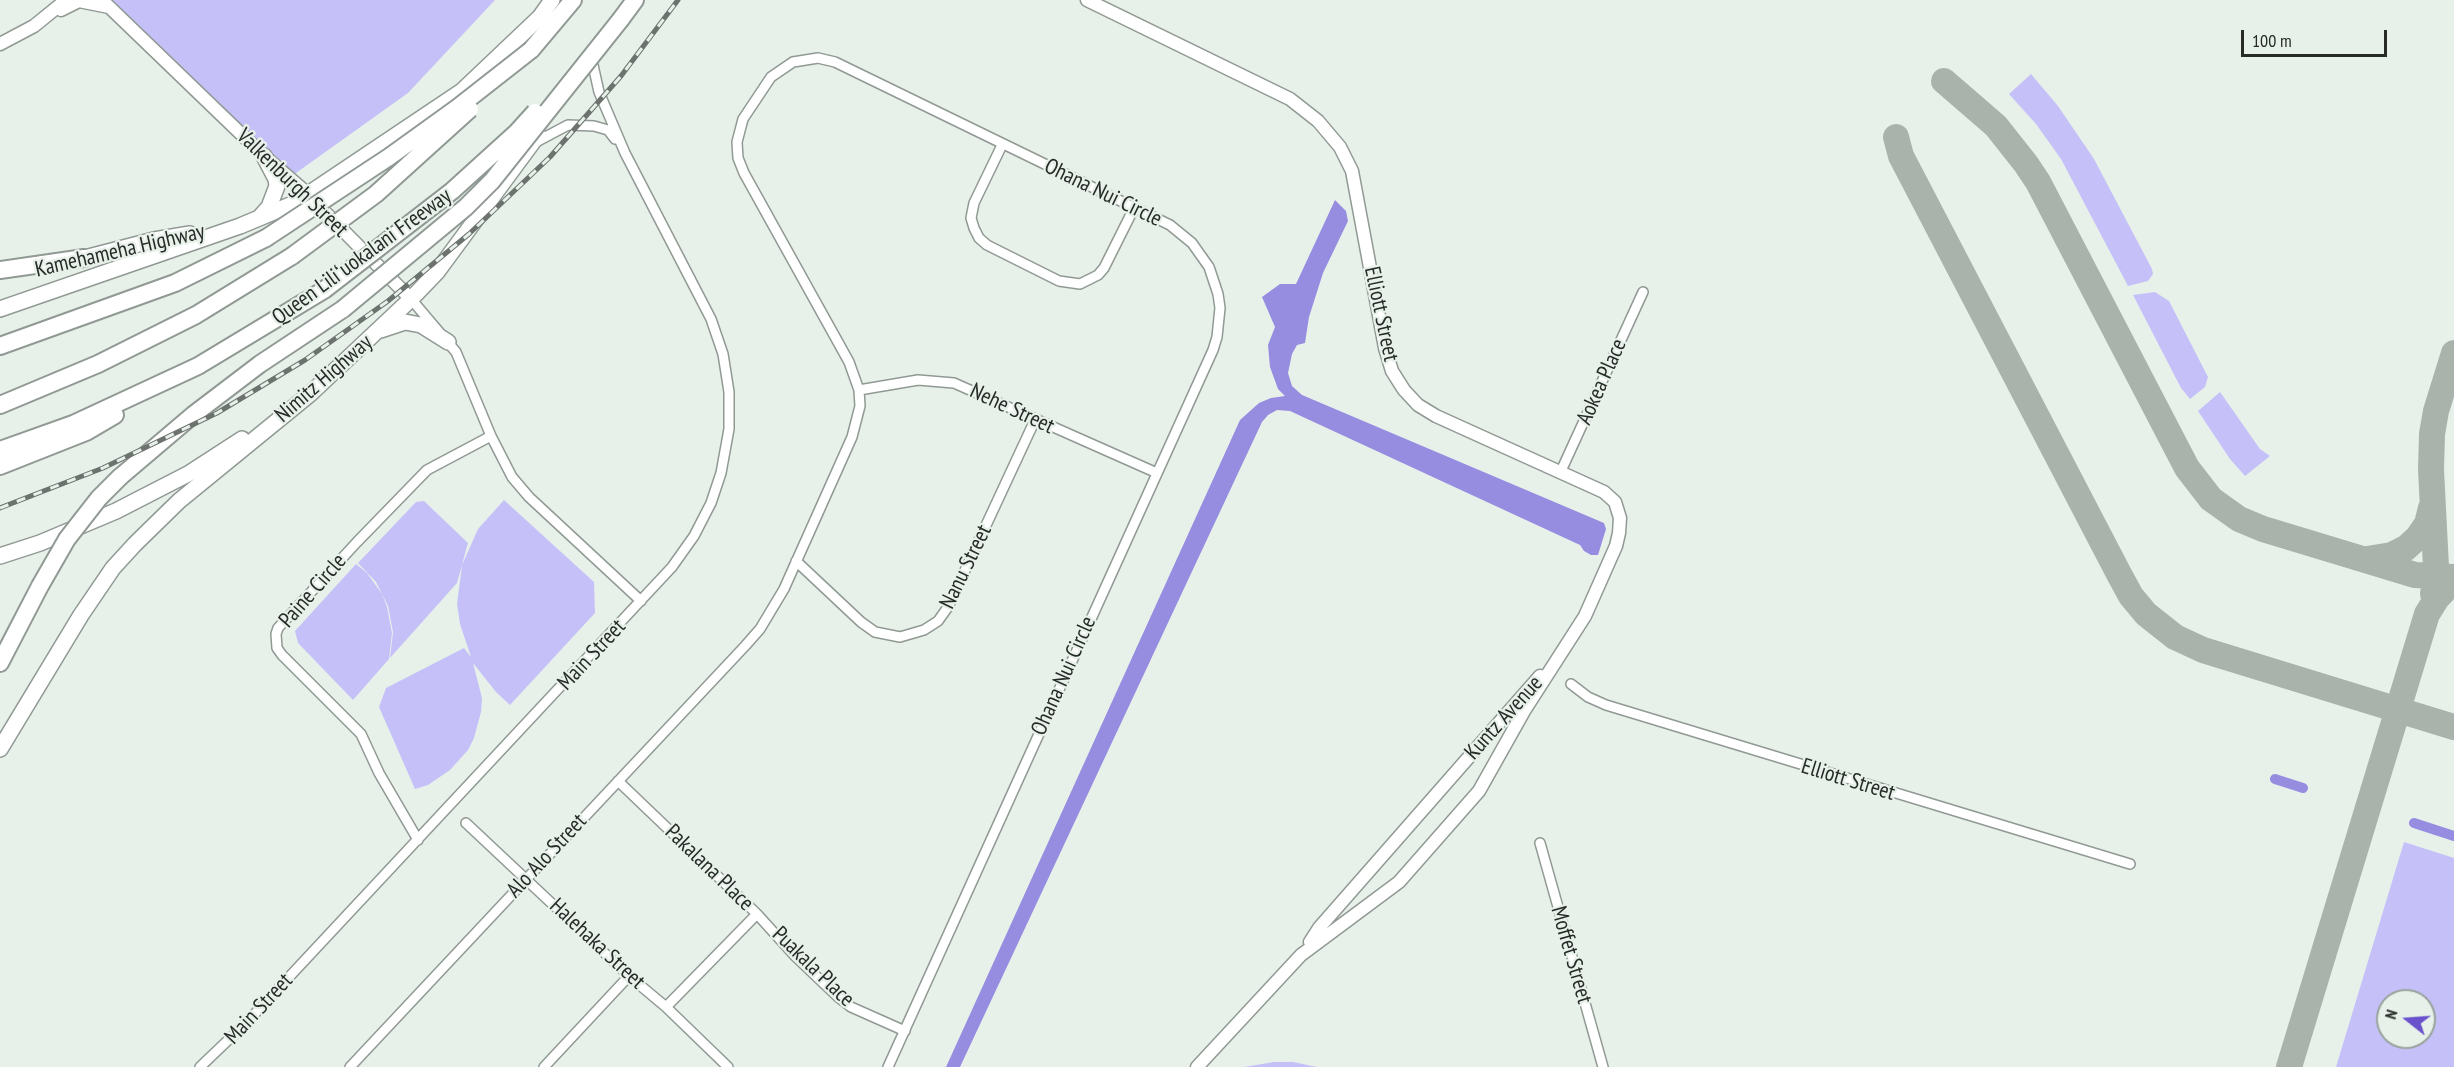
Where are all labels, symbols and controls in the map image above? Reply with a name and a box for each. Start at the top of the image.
scale bar [2244,18,2390,56]
text: 100 m [2252,29,2292,52]
street label: Valkenburgh Street [231,123,353,243]
street label: Ohana Nui Circle [1040,153,1166,233]
street label: Queen Liliʻuokalani Freeway [267,183,457,331]
street label: Kamehameha Highway [33,219,207,283]
street label: Elliott Street [1358,264,1404,364]
street label: Nimitz Highway [270,330,378,428]
street label: Aokea Place [1571,335,1633,429]
street label: Nehe Street [966,378,1058,440]
street label: Nanu Street [934,521,998,613]
street label: Paine Circle [274,549,352,633]
street label: Ohana Nui Circle [1026,612,1102,740]
street label: Main Street [553,614,631,696]
street label: Kuntz Avenue [1459,671,1549,765]
street label: Elliott Street [1798,753,1898,807]
street label: Alo Alo Street [502,809,592,903]
street label: Pakalana Place [659,819,759,917]
street label: Halehaka Street [544,893,650,995]
street label: Moffet Street [1545,903,1597,1007]
street label: Puakala Place [766,921,860,1013]
street label: Main Street [220,968,298,1050]
north arrow [2376,989,2436,1049]
text: N [2380,1007,2402,1021]

